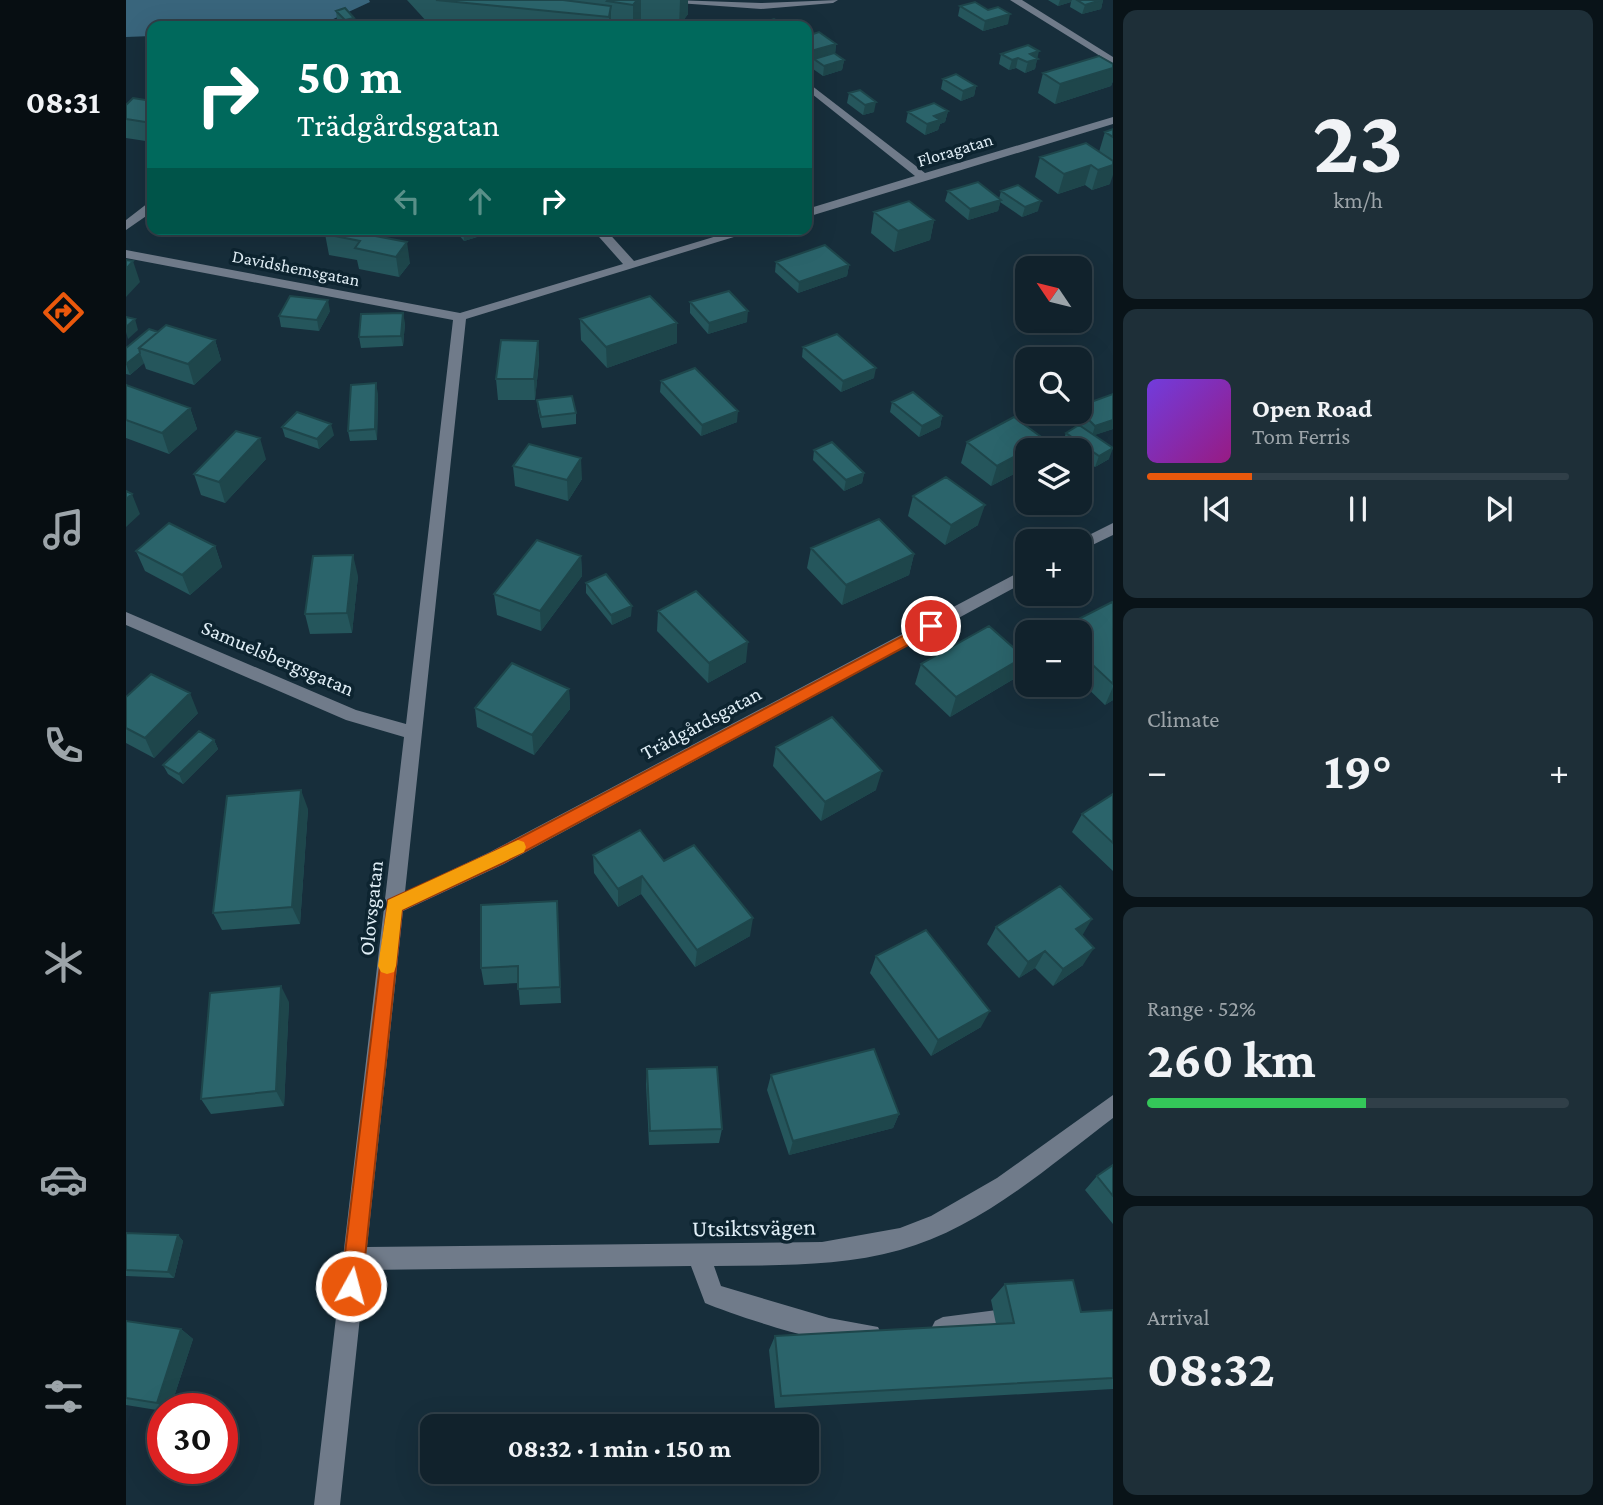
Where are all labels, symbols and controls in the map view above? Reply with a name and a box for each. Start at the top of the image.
icon: right [182,49,273,140]
text: 50 m [297,49,402,104]
text: 08:31 [26,84,100,120]
text: 23 [1313,90,1403,192]
text: Trädgårdsgatan [297,107,500,143]
street label: Floragatan [915,129,995,171]
icon: left [388,182,426,220]
icon: ahead [461,182,499,220]
icon: right [534,182,572,220]
text: km/h [1333,187,1383,213]
street label: Davidshemsgatan [230,246,362,290]
north arrow [1015,256,1092,332]
map controls [1015,256,1092,697]
icon: directions [39,288,88,337]
button: search [1015,347,1092,424]
text: Open Road [1252,394,1372,423]
text: Tom Ferris [1252,423,1350,449]
button: layers [1015,438,1092,515]
icon: previous [1198,490,1236,528]
icon: pause [1339,490,1377,528]
icon: next [1480,490,1518,528]
icon: music [39,505,88,554]
button: + [1015,529,1092,606]
pin [901,596,961,656]
icon: arrive [912,607,950,645]
street label: Samuelsbergsgatan [198,615,358,701]
button: − [1015,620,1092,697]
street label: Trädgårdsgatan [637,681,765,765]
text: Climate [1147,706,1219,732]
icon: phone [39,721,88,770]
text: 19° [1324,741,1392,799]
text: − [1147,750,1167,792]
text: + [1549,750,1569,792]
street label: Olovsgatan [354,859,388,957]
icon: climate [39,938,88,987]
text: Range · 52% [1147,995,1256,1021]
text: 260 km [1147,1030,1316,1088]
icon: car [39,1155,88,1204]
street label: Utsiktsvägen [692,1212,816,1242]
position arrow [314,1249,388,1323]
text: Arrival [1147,1304,1210,1330]
text: 08:32 [1147,1339,1275,1397]
icon: filters [39,1372,88,1421]
speed limit sign: 30 [147,1393,238,1484]
text: 08:32 · 1 min · 150 m [508,1434,731,1463]

